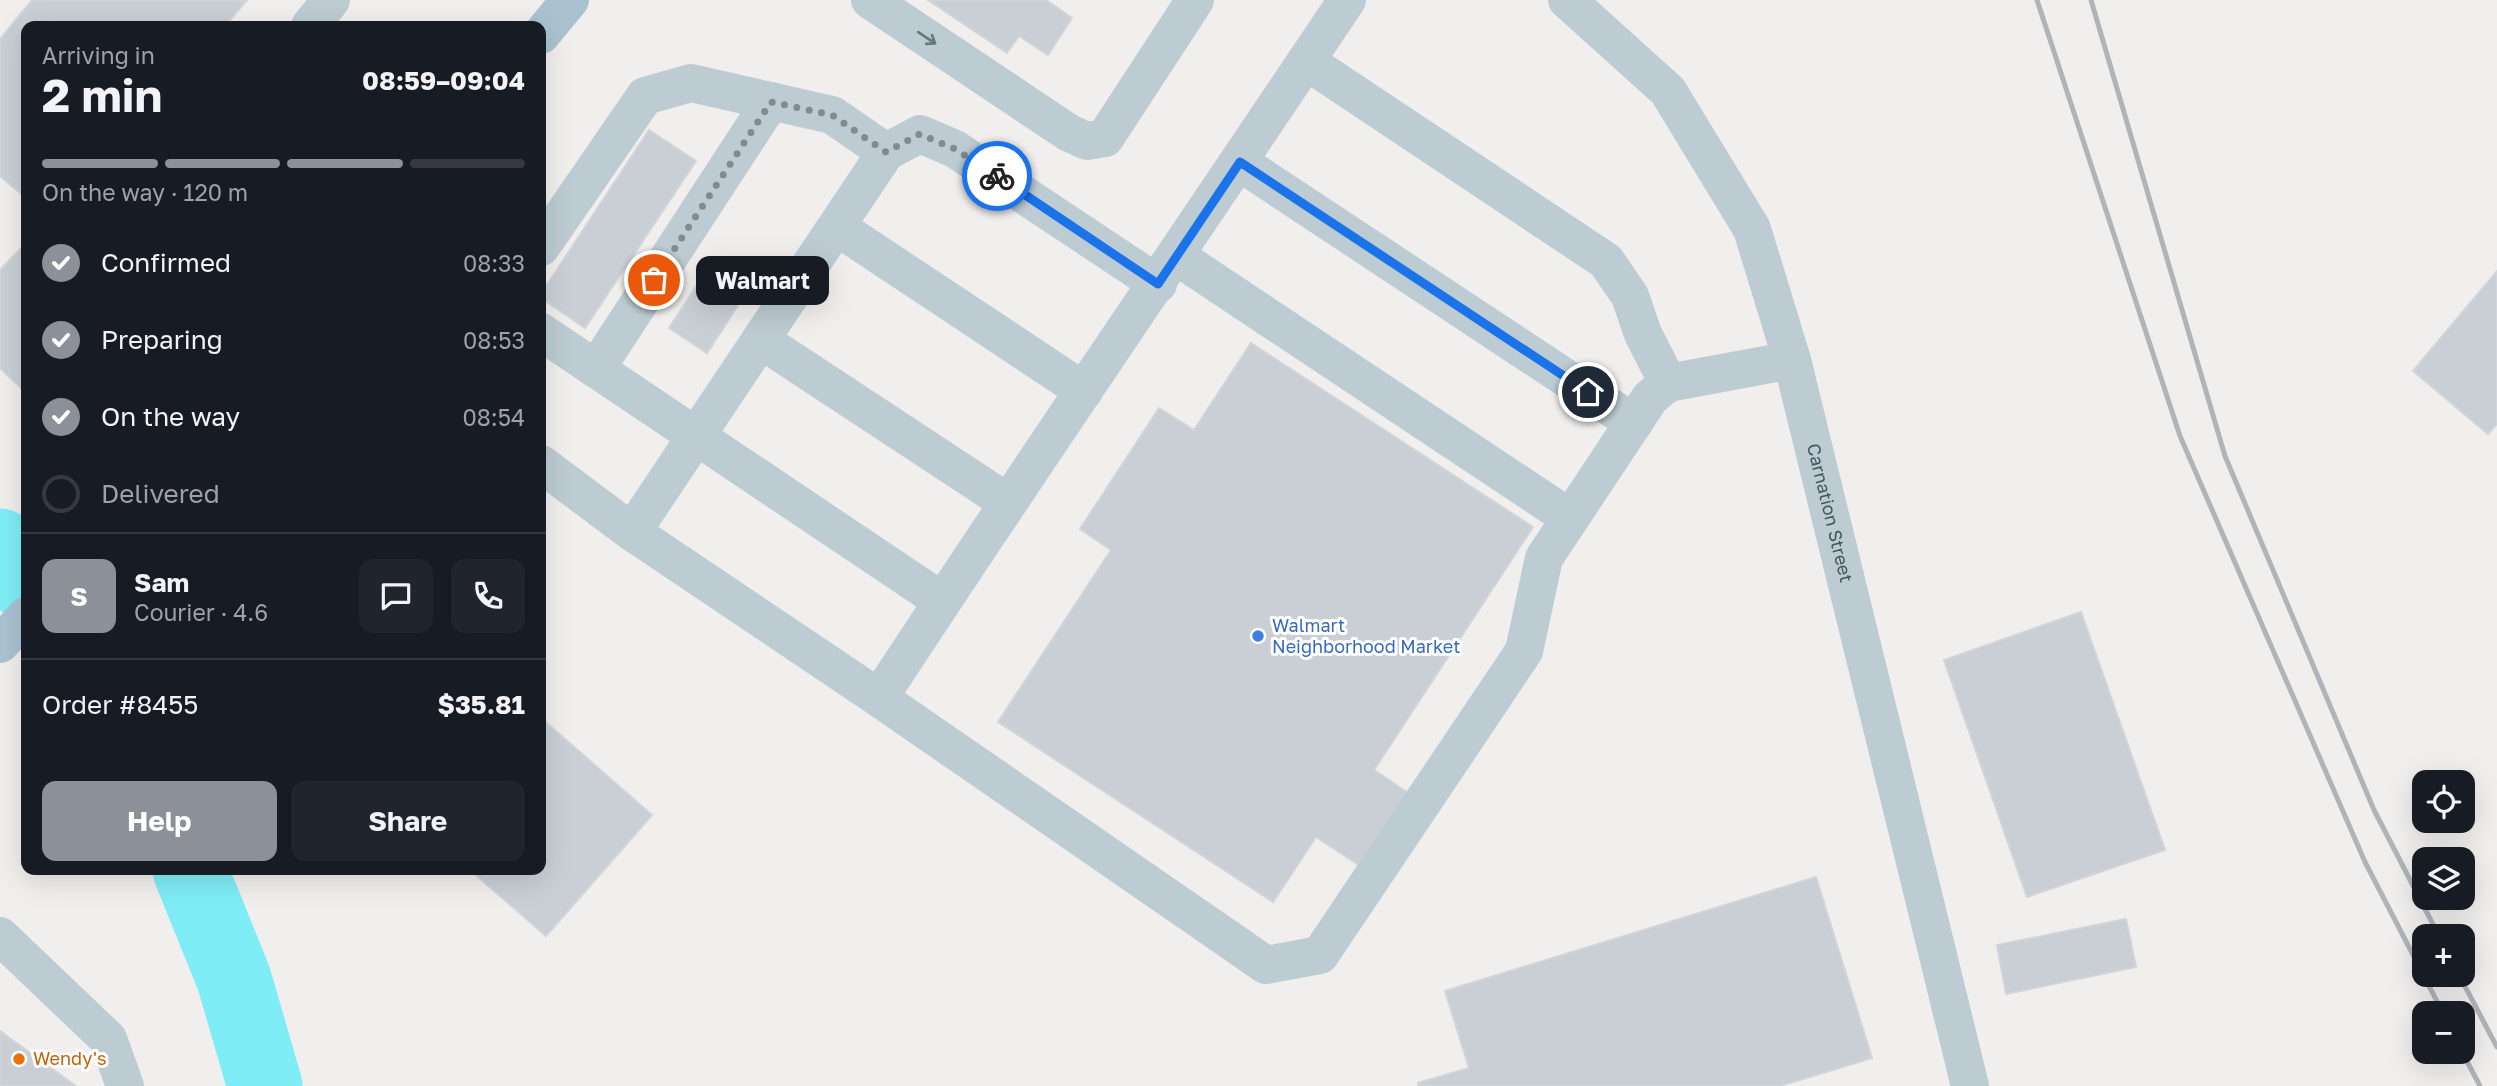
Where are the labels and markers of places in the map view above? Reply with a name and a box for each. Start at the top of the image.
pin [624,250,684,310]
callout: Walmart [696,256,829,304]
pin [1558,362,1618,422]
place label: Walmart Neighborhood Market [1272,614,1460,657]
marker: Walmart Neighborhood Market [1250,628,1266,644]
place label: Wendy's [33,1047,106,1069]
marker: Wendy's [11,1051,27,1067]

